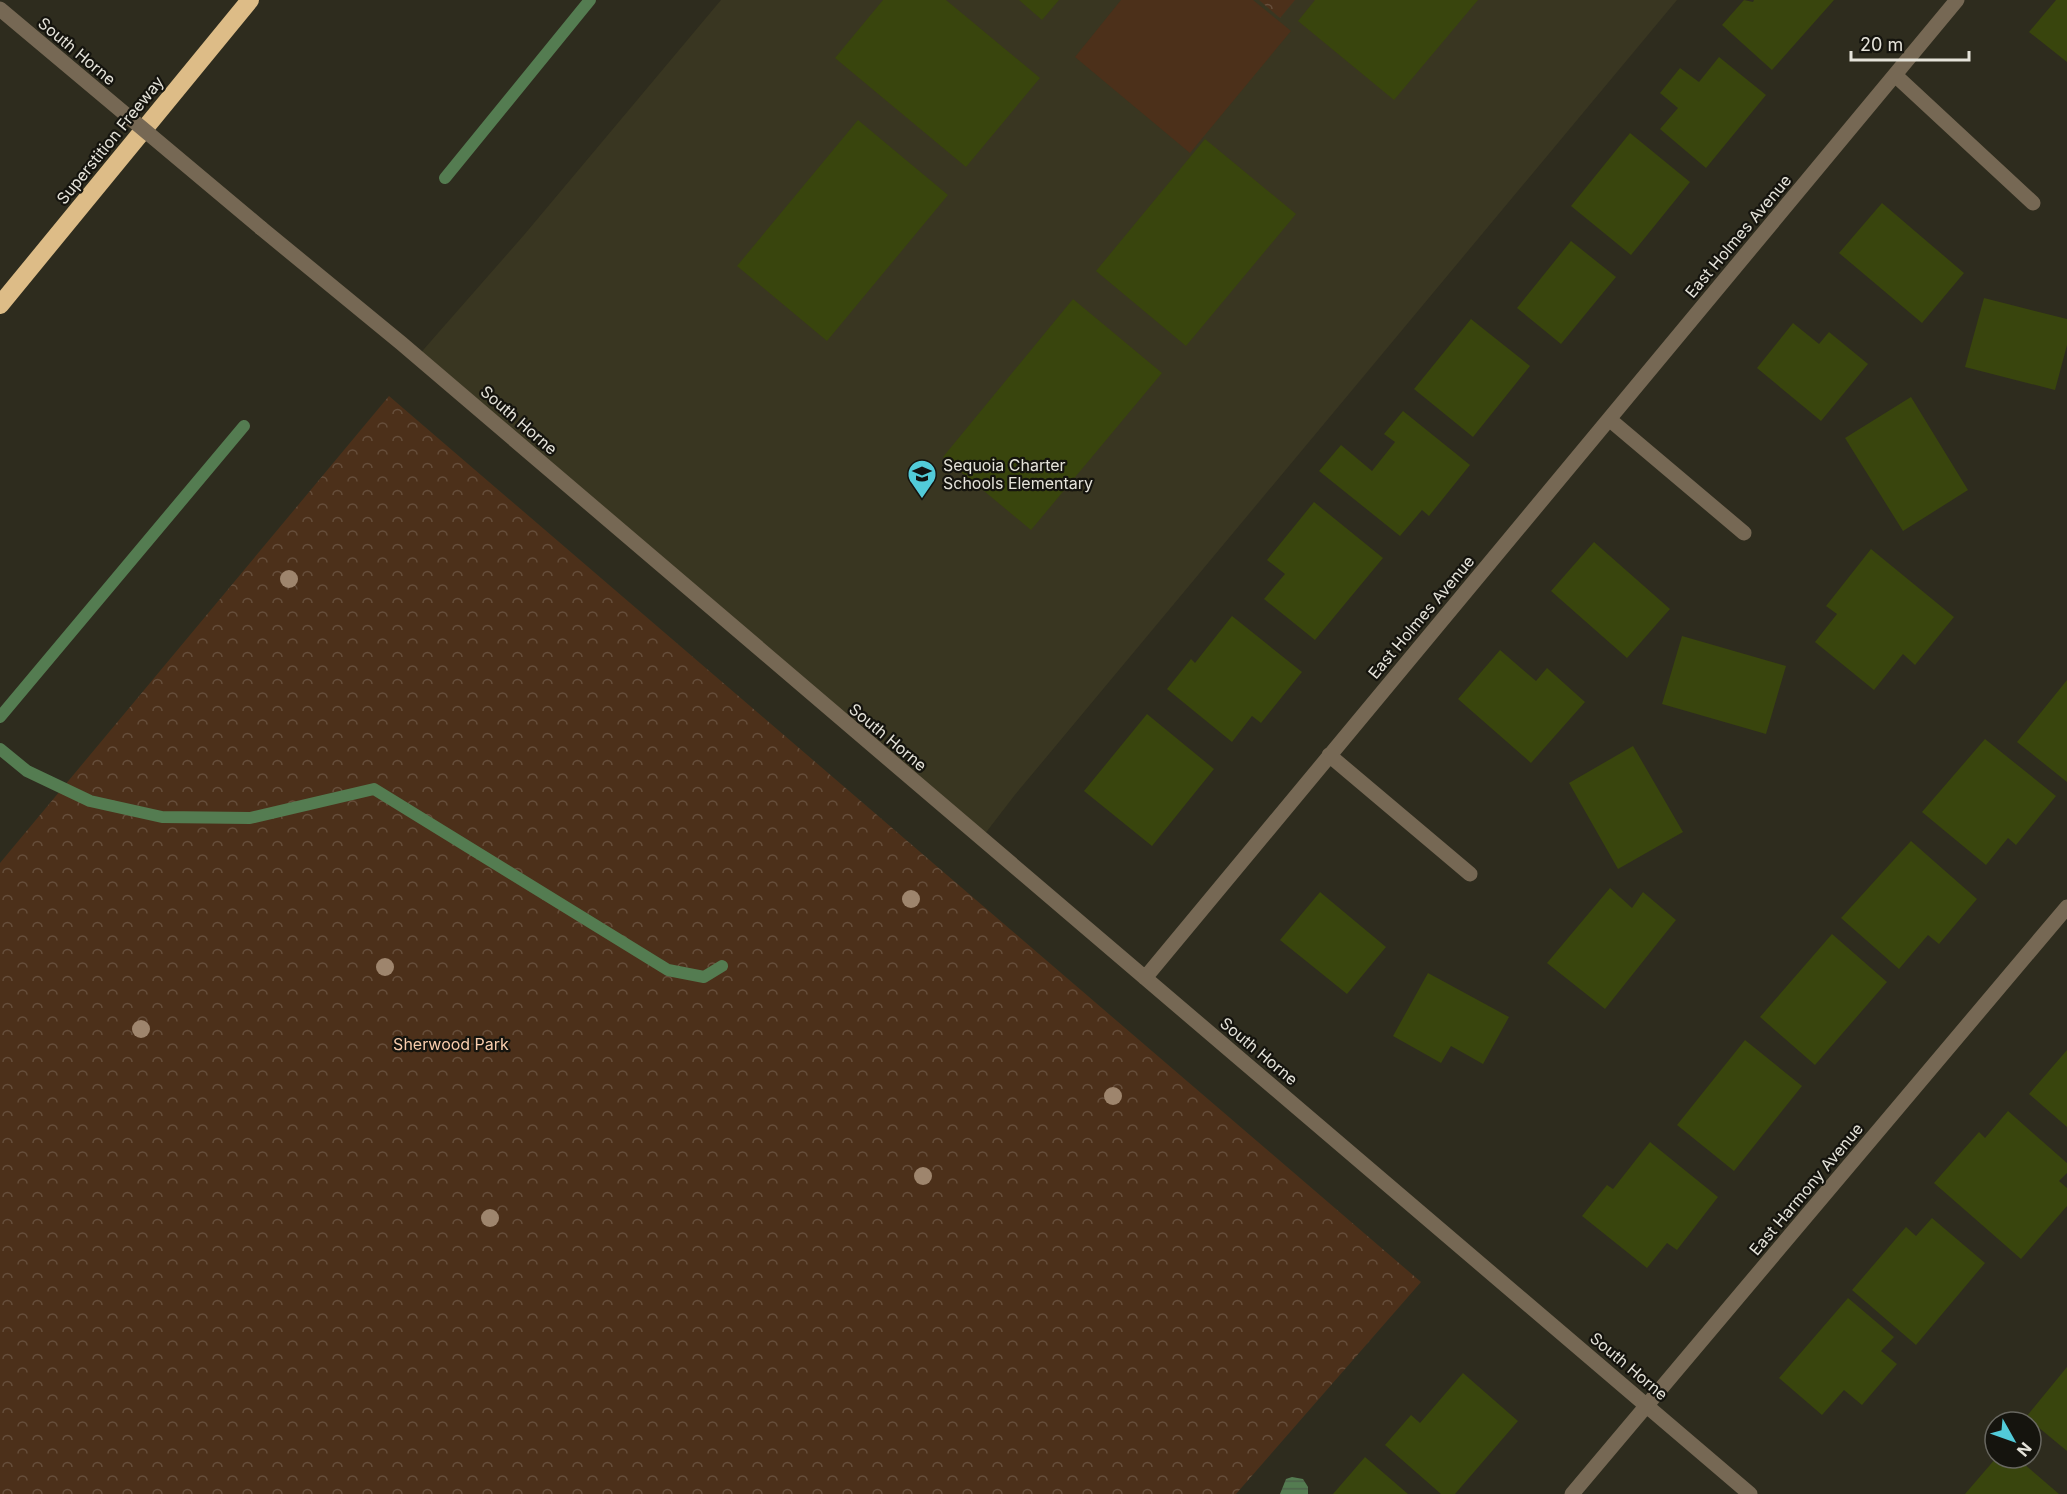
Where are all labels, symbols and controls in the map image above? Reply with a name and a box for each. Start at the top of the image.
street label: South Horne [34,13,120,89]
scale bar [1851,24,1970,62]
text: 20 m [1860,34,1903,55]
street label: Superstition Freeway [52,72,168,208]
street label: East Holmes Avenue [1681,170,1795,302]
street label: South Horne [477,381,561,459]
place label: Sequoia Charter Schools Elementary [943,455,1093,493]
school or university icon: Sequoia Charter Schools Elementary [906,458,938,500]
street label: East Holmes Avenue [1364,551,1478,683]
street label: South Horne [845,699,931,775]
street label: South Horne [1216,1013,1302,1089]
park label: Sherwood Park [393,1034,509,1054]
street label: East Harmony Avenue [1745,1119,1867,1259]
street label: South Horne [1586,1328,1672,1404]
north arrow [1983,1410,2043,1470]
text: N [2013,1439,2036,1461]

